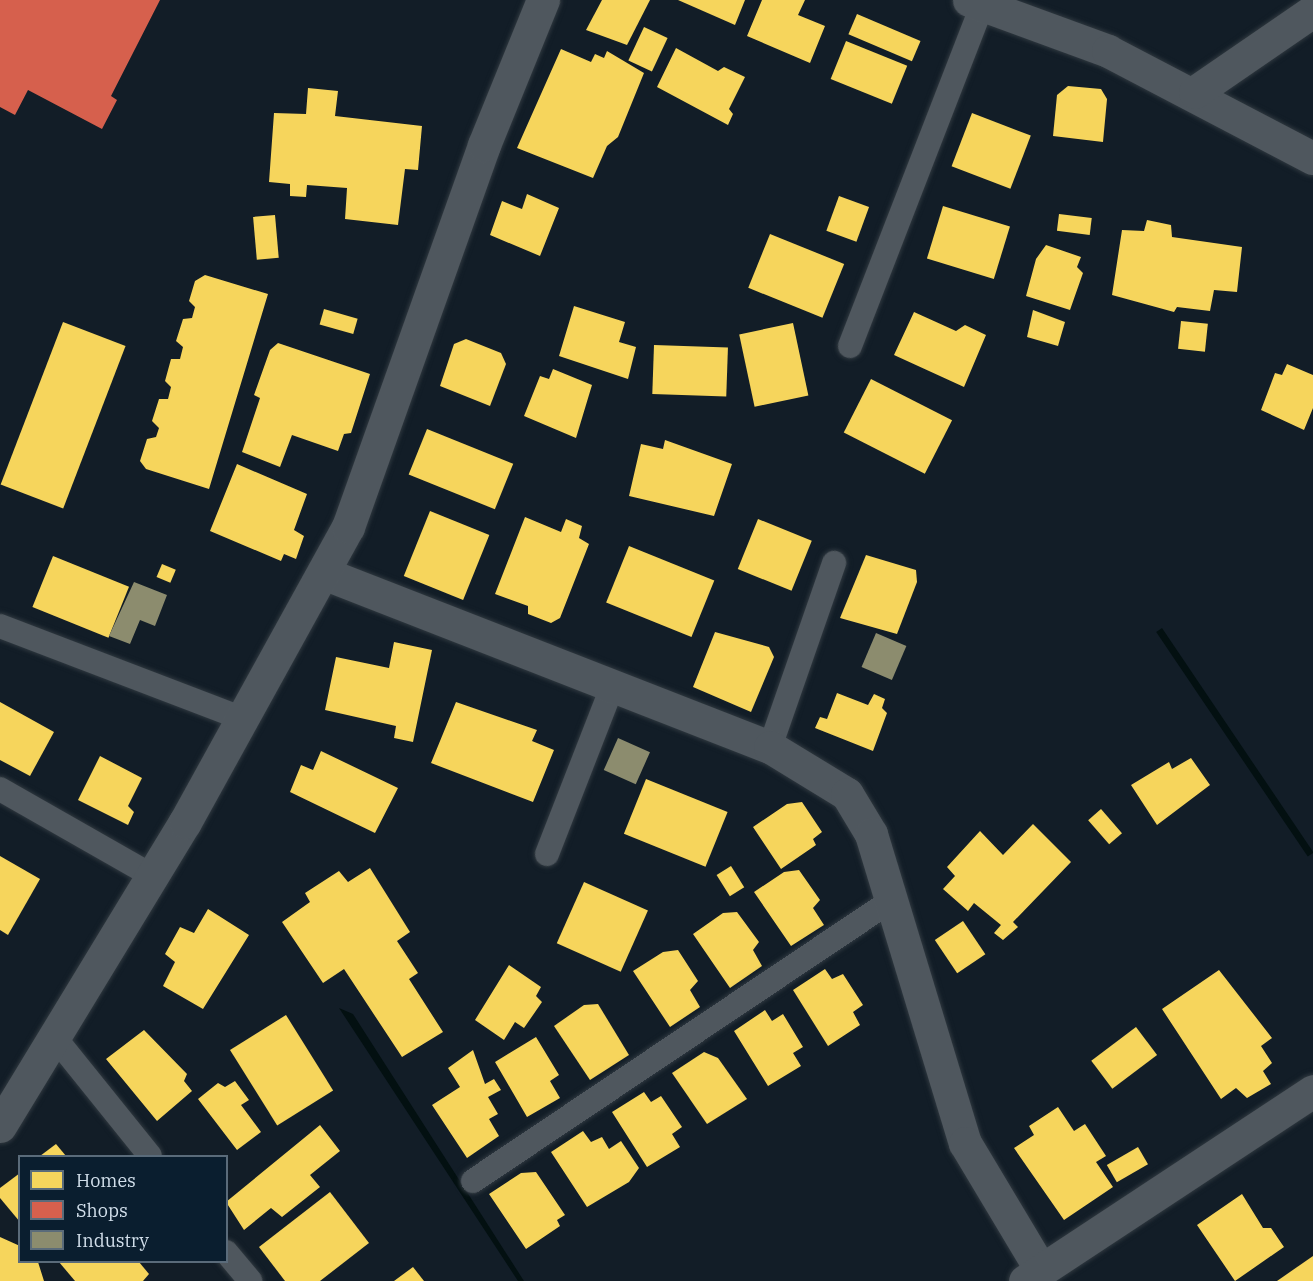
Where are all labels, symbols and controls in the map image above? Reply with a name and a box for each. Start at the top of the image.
legend [18,1155,228,1263]
text: Homes [76,1169,136,1192]
text: Shops [76,1199,128,1222]
text: Industry [76,1229,149,1252]

